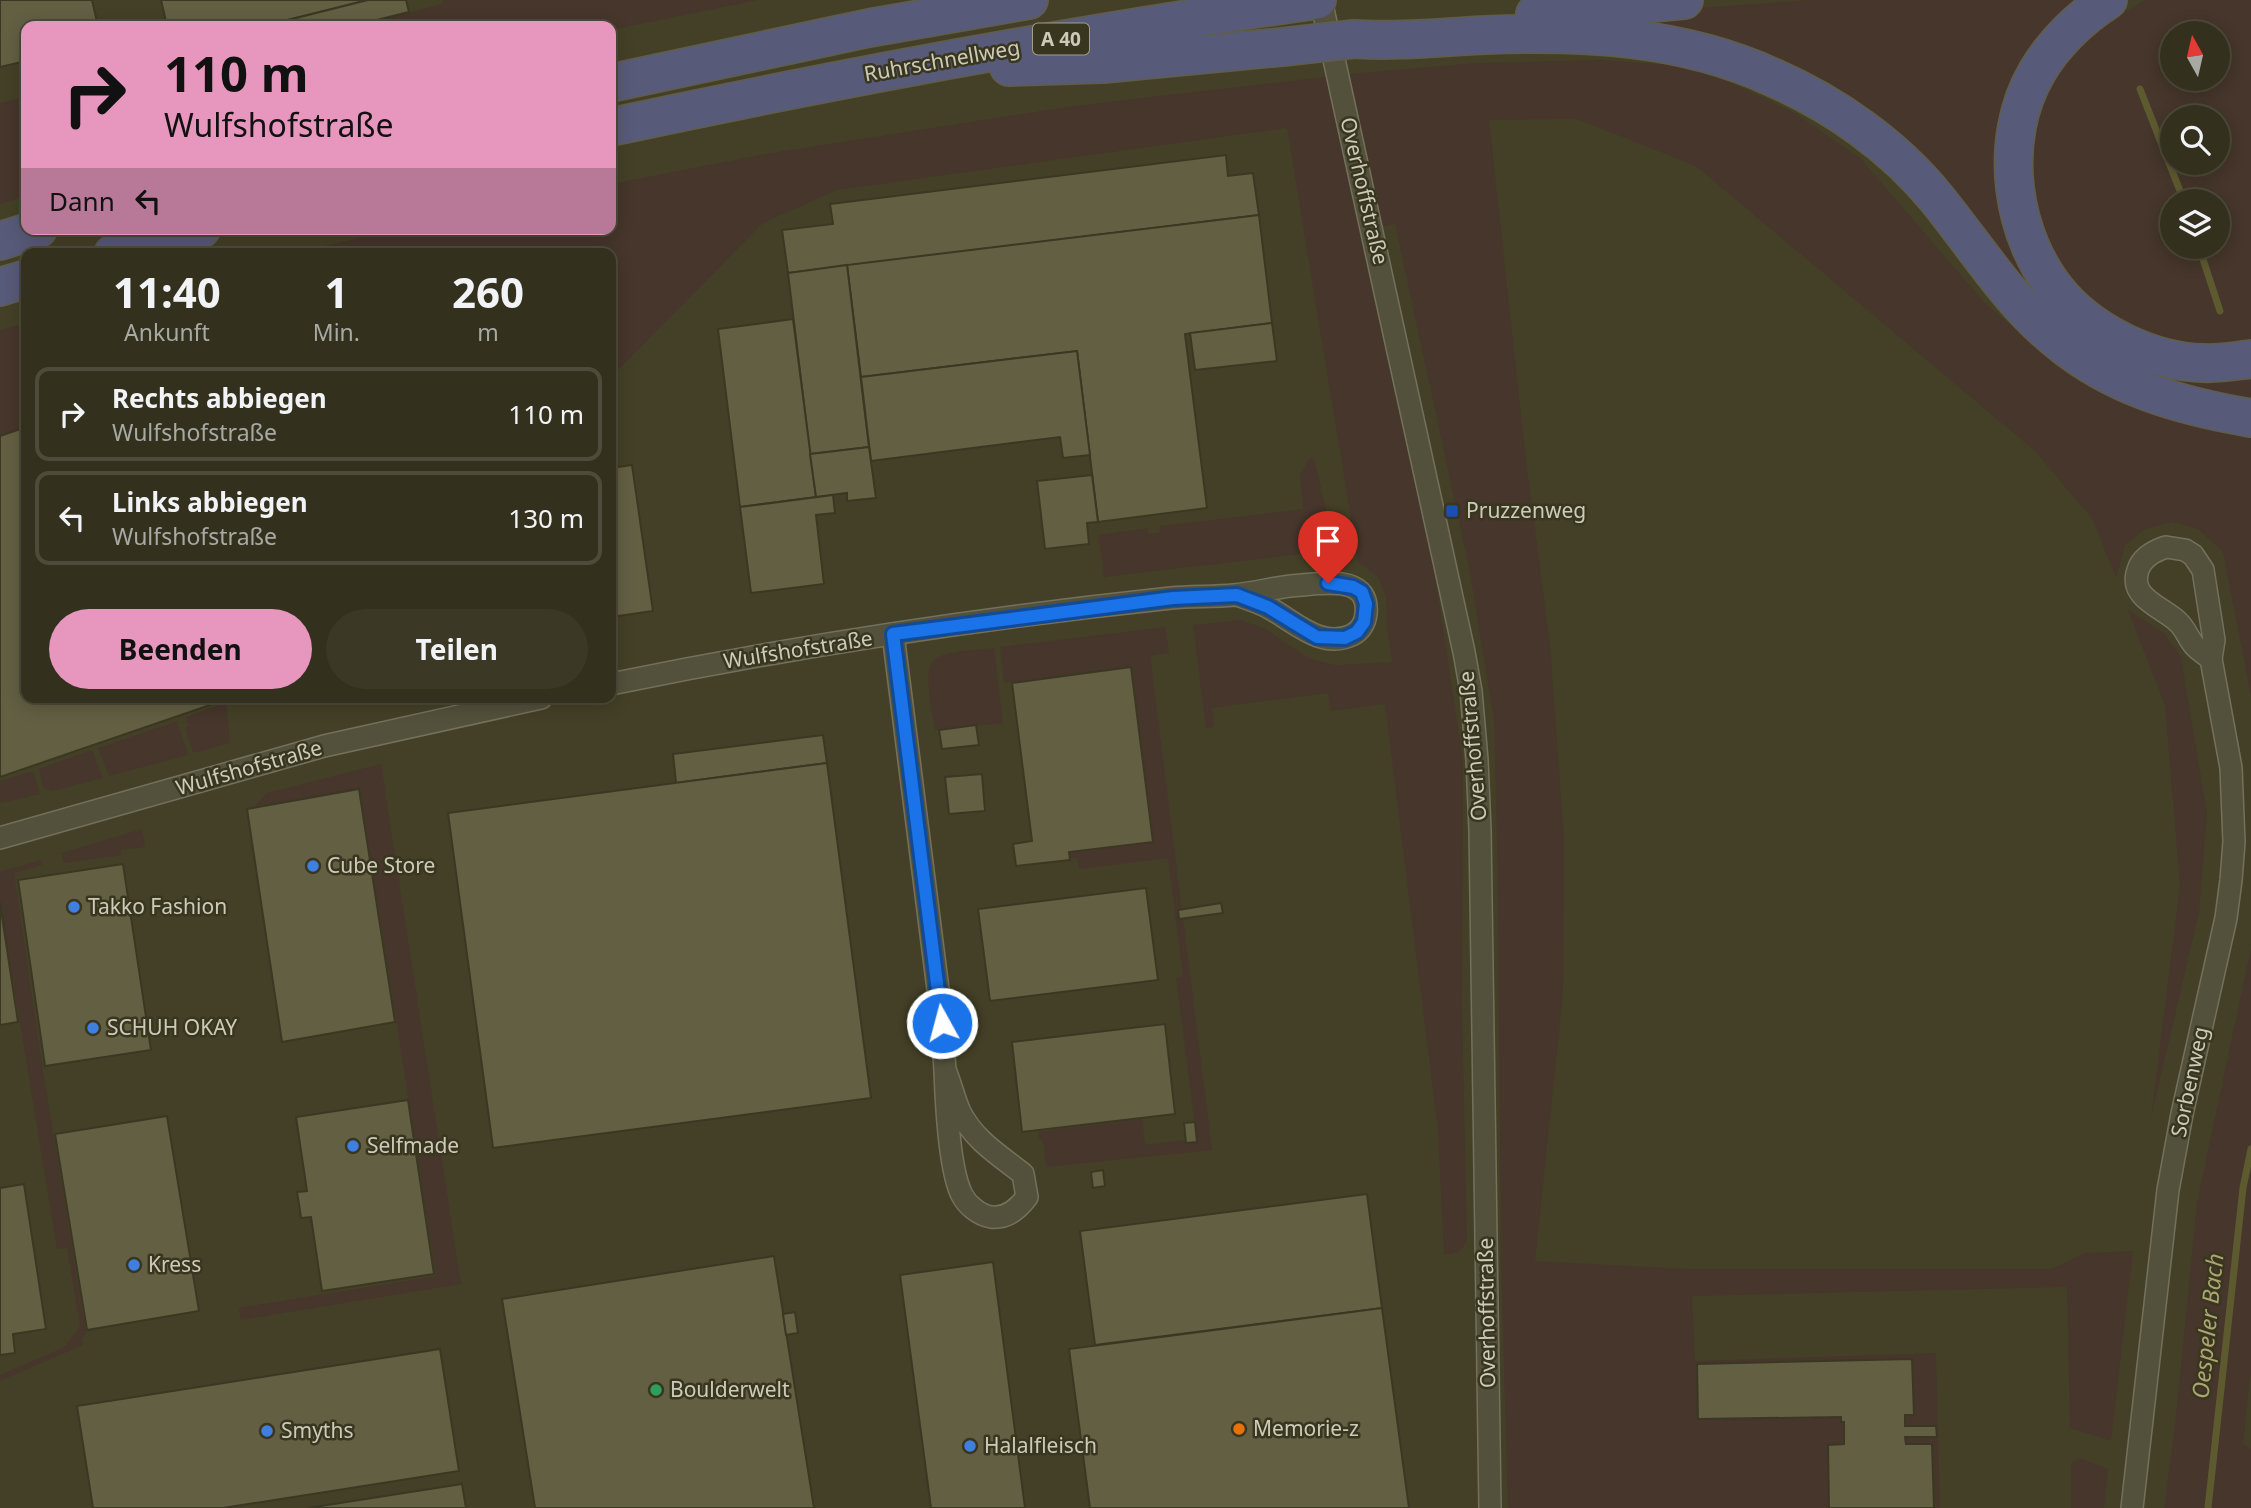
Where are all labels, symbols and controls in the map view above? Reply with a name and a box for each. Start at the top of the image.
north arrow [2160,21,2230,91]
map controls [2160,21,2230,259]
road number: A 40 [1033,23,1089,54]
street label: Ruhrschnellweg [862,33,1022,87]
text: 110 m [164,40,309,106]
icon: right [49,49,140,140]
text: Wulfshofstraße [164,103,394,146]
button: search [2160,105,2230,175]
street label: Overhoffstraße [1334,114,1396,267]
icon: left [129,182,167,220]
text: Dann [49,183,115,219]
button: layers [2160,189,2230,259]
text: 11:40 [113,263,221,320]
text: 1 [324,263,348,320]
text: 260 [452,263,524,320]
text: Ankunft [124,316,210,348]
text: Min. [313,316,360,348]
text: m [477,316,499,348]
text: Rechts abbiegen [112,380,327,416]
icon: right [53,395,91,433]
text: 110 m [508,396,584,432]
text: Wulfshofstraße [112,416,277,448]
text: Links abbiegen [112,484,308,520]
place label: Pruzzenweg [1466,496,1586,524]
icon: left [53,499,91,537]
text: 130 m [508,500,584,536]
marker: Pruzzenweg [1444,503,1460,519]
pin [1298,511,1358,583]
text: Wulfshofstraße [112,520,277,552]
icon: arrive [1309,522,1347,560]
button: Beenden [49,609,312,689]
button: Teilen [326,609,588,689]
street label: Wulfshofstraße [721,623,874,675]
street label: Overhoffstraße [1451,670,1493,822]
street label: Wulfshofstraße [172,733,325,801]
place label: Cube Store [327,851,435,879]
marker: Cube Store [305,858,321,874]
place label: Takko Fashion [88,892,227,920]
marker: Takko Fashion [66,899,82,915]
position arrow [905,986,979,1060]
place label: SCHUH OKAY [107,1013,237,1041]
marker: SCHUH OKAY [85,1020,101,1036]
street label: Sorbenweg [2164,1024,2214,1139]
place label: Selfmade [367,1131,459,1159]
marker: Selfmade [345,1138,361,1154]
street label: Overhoffstraße [1471,1238,1501,1389]
place label: Kress [148,1250,201,1278]
water label: Oespeler Bach [2183,1252,2231,1400]
marker: Kress [126,1257,142,1273]
place label: Boulderwelt [670,1375,790,1403]
marker: Boulderwelt [648,1382,664,1398]
place label: Memorie-z [1253,1414,1359,1442]
place label: Smyths [281,1416,354,1444]
marker: Memorie-z [1231,1421,1247,1437]
marker: Smyths [259,1423,275,1439]
place label: Halalfleisch [984,1431,1097,1459]
marker: Halalfleisch [962,1438,978,1454]

